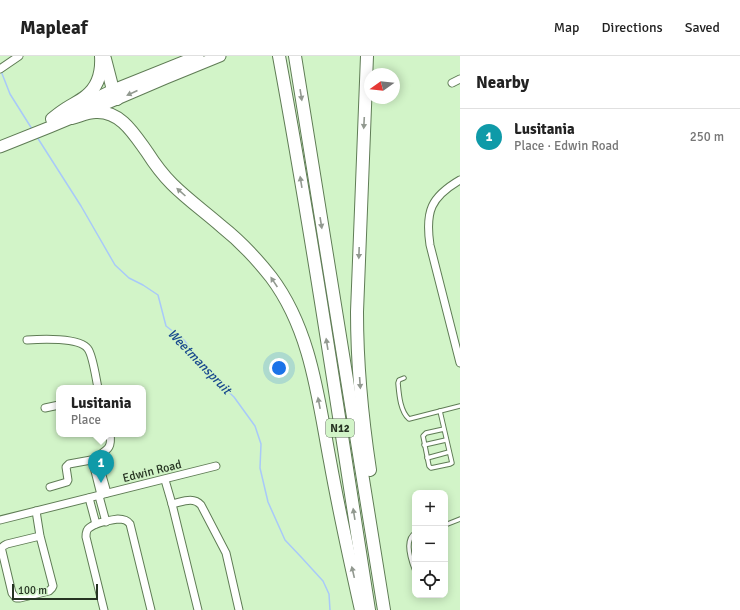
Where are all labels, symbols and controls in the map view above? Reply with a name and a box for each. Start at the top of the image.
text: Mapleaf [20,16,88,40]
text: Map [554,19,580,36]
text: Directions [602,19,663,36]
text: Saved [685,19,720,36]
north arrow [364,68,400,104]
text: Nearby [476,72,529,93]
one-way arrow [298,88,304,101]
one-way arrow [126,90,138,96]
one-way arrow [361,117,367,130]
text: Lusitania [514,120,575,138]
text: 1 [485,129,493,145]
text: 250 m [690,129,724,145]
text: Place · Edwin Road [514,138,619,154]
one-way arrow [298,176,304,188]
one-way arrow [176,188,186,197]
one-way arrow [318,217,324,229]
one-way arrow [356,247,362,260]
one-way arrow [270,277,278,288]
water label: Weetmanspruit [164,326,235,399]
one-way arrow [324,338,330,350]
your location [269,358,289,378]
one-way arrow [356,377,363,389]
popup [56,385,146,437]
text: Lusitania [71,394,131,412]
one-way arrow [316,397,322,409]
text: Place [71,412,101,428]
road number: N12 [326,419,354,437]
pin: 1 [88,450,114,483]
street label: Edwin Road [121,457,183,486]
map controls [412,490,448,598]
button: + [412,490,448,526]
one-way arrow [351,508,357,520]
button: − [412,526,448,562]
button: locate [412,562,448,598]
one-way arrow [349,566,355,578]
scale bar [12,582,98,601]
text: 100 m [18,584,47,597]

